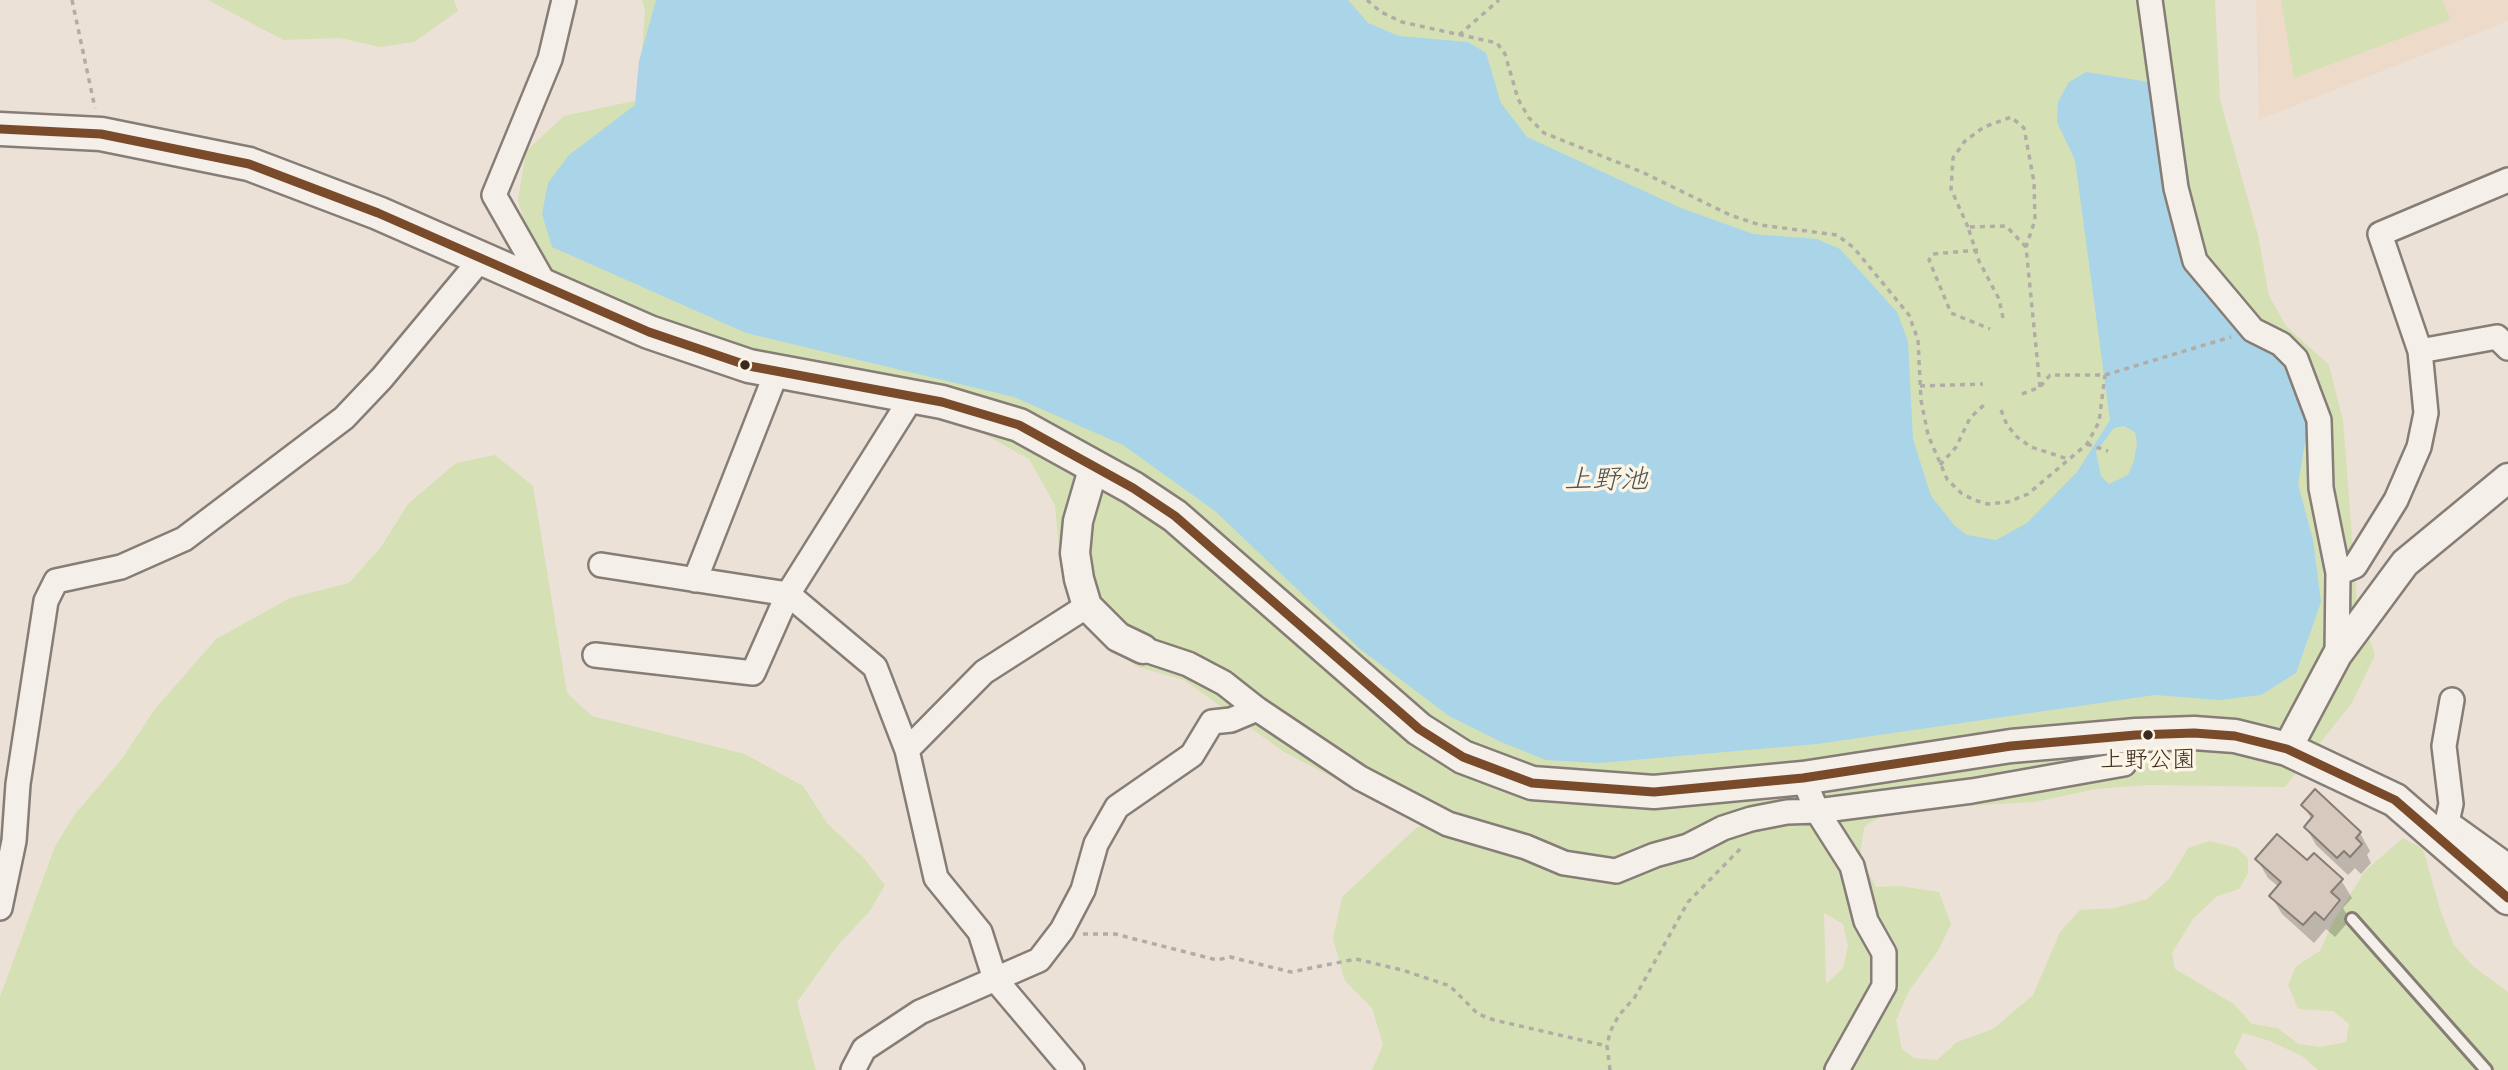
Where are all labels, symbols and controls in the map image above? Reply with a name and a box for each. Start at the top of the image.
unlabelled marker [738,358,752,372]
water label: 上野池 [1564,463,1648,497]
marker: 上野公園 [2141,728,2155,742]
place label: 上野公園 [2100,746,2196,774]

